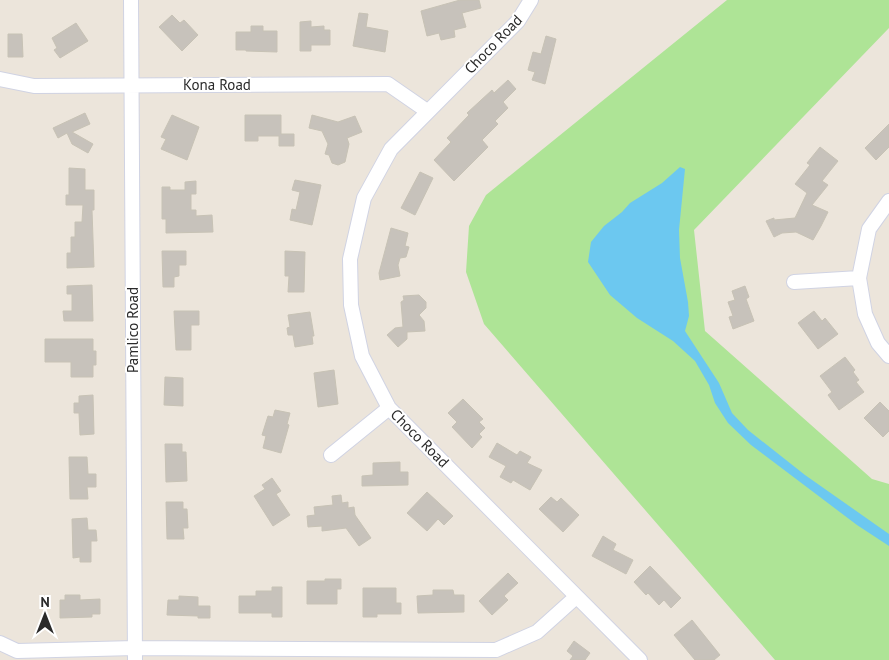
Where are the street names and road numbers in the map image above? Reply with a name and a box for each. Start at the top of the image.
street label: Choco Road [460,10,526,78]
street label: Kona Road [183,75,251,94]
street label: Pamlico Road [123,287,142,373]
street label: Choco Road [387,405,453,471]

